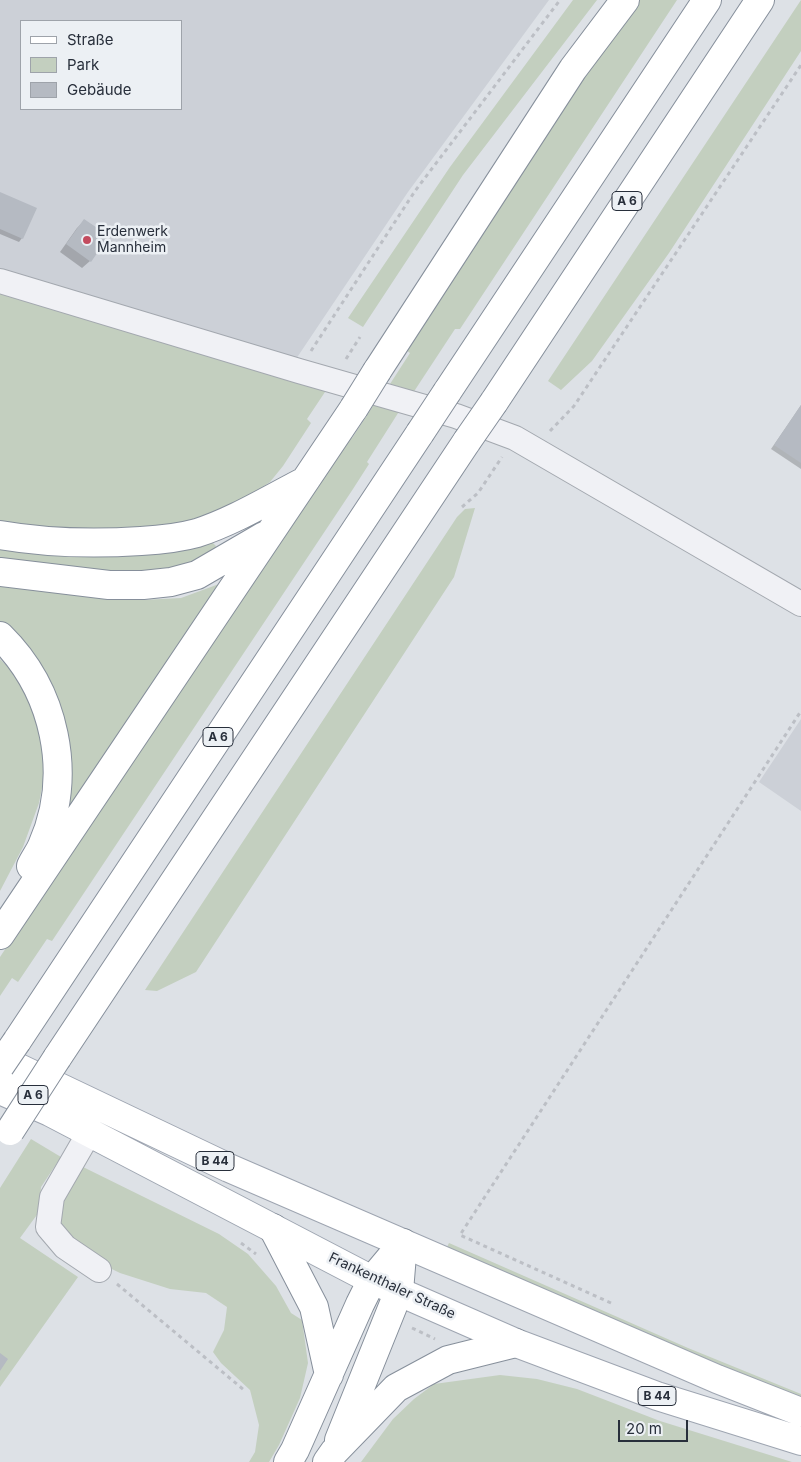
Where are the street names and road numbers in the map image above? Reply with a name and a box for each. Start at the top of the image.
road number: A 6 [612,192,642,210]
road number: A 6 [203,728,233,746]
road number: A 6 [18,1086,48,1104]
road number: B 44 [196,1152,234,1170]
street label: Frankenthaler Straße [326,1249,458,1323]
road number: B 44 [638,1386,676,1405]

